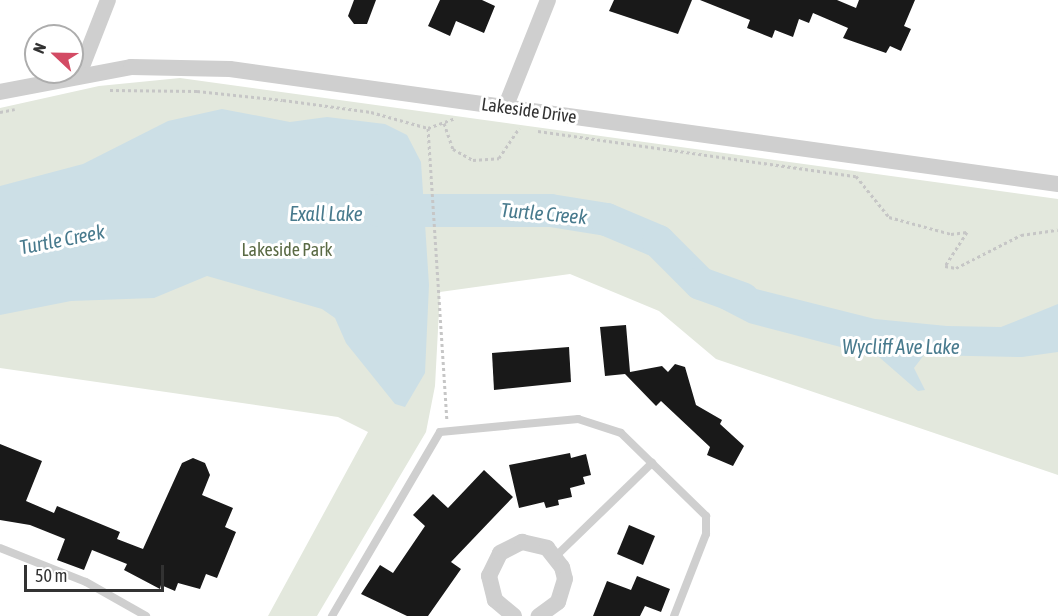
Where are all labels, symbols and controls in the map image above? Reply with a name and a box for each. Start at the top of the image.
north arrow [24,24,84,84]
text: N [29,40,49,56]
street label: Lakeside Drive [480,94,578,128]
water label: Turtle Creek [500,197,588,229]
water label: Exall Lake [289,201,363,225]
water label: Turtle Creek [17,219,107,259]
park label: Lakeside Park [242,239,332,261]
water label: Wycliff Ave Lake [842,334,960,358]
scale bar [27,553,166,591]
text: 50 m [35,565,67,586]

